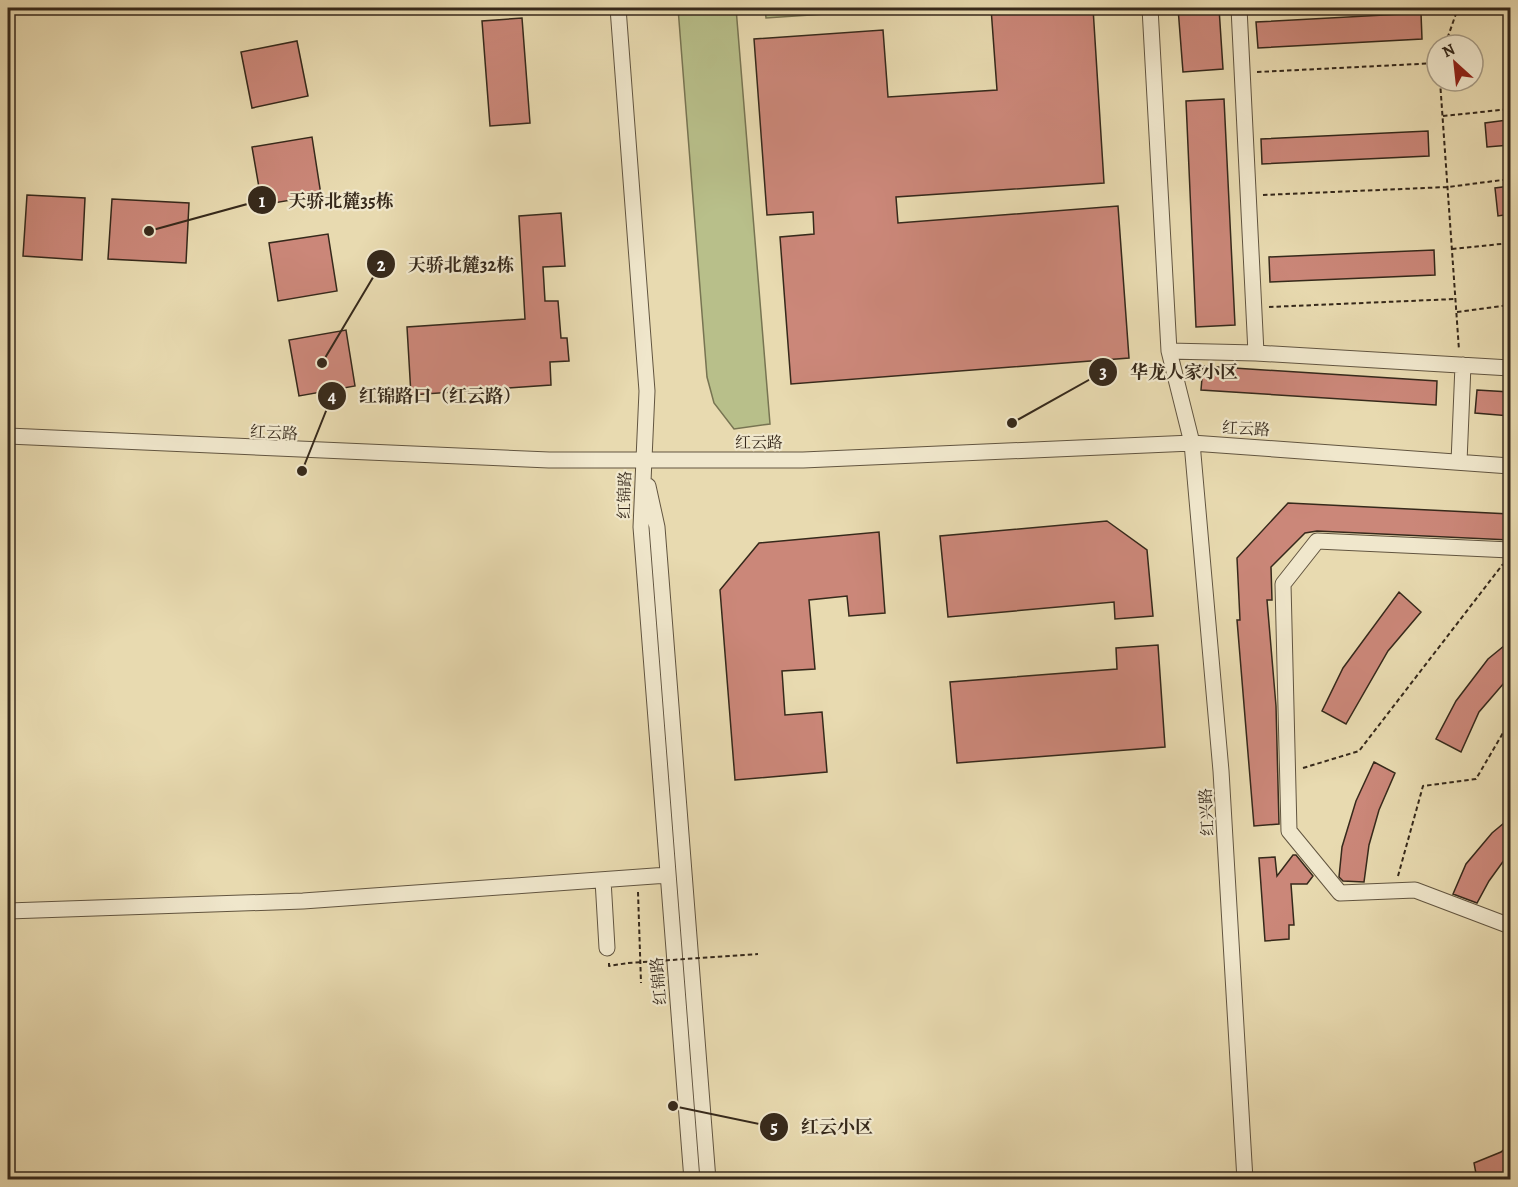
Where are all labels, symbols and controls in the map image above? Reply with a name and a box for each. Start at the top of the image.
north arrow [1425,33,1485,93]
text: N [1438,38,1459,63]
callout: 天骄北麓35栋 [247,182,406,218]
text: 1 [259,189,266,213]
text: 天骄北麓35栋 [288,189,394,213]
callout: 天骄北麓32栋 [366,246,526,282]
text: 2 [377,253,386,277]
text: 天骄北麓32栋 [408,253,514,277]
callout: 华龙人家小区 [1088,354,1250,390]
text: 3 [1099,360,1107,384]
text: 华龙人家小区 [1130,360,1238,384]
callout: 红锦路口（红云路） [317,378,533,414]
text: 4 [328,384,337,408]
text: 红锦路口（红云路） [359,384,521,408]
street label: 红云路 [1221,417,1270,441]
street label: 红云路 [249,421,298,445]
street label: 红云路 [735,432,783,454]
street label: 红锦路 [614,471,636,519]
street label: 红兴路 [1195,787,1219,836]
street label: 红锦路 [646,956,672,1006]
callout: 红云小区 [759,1109,885,1145]
text: 5 [770,1115,778,1139]
text: 红云小区 [801,1115,873,1139]

